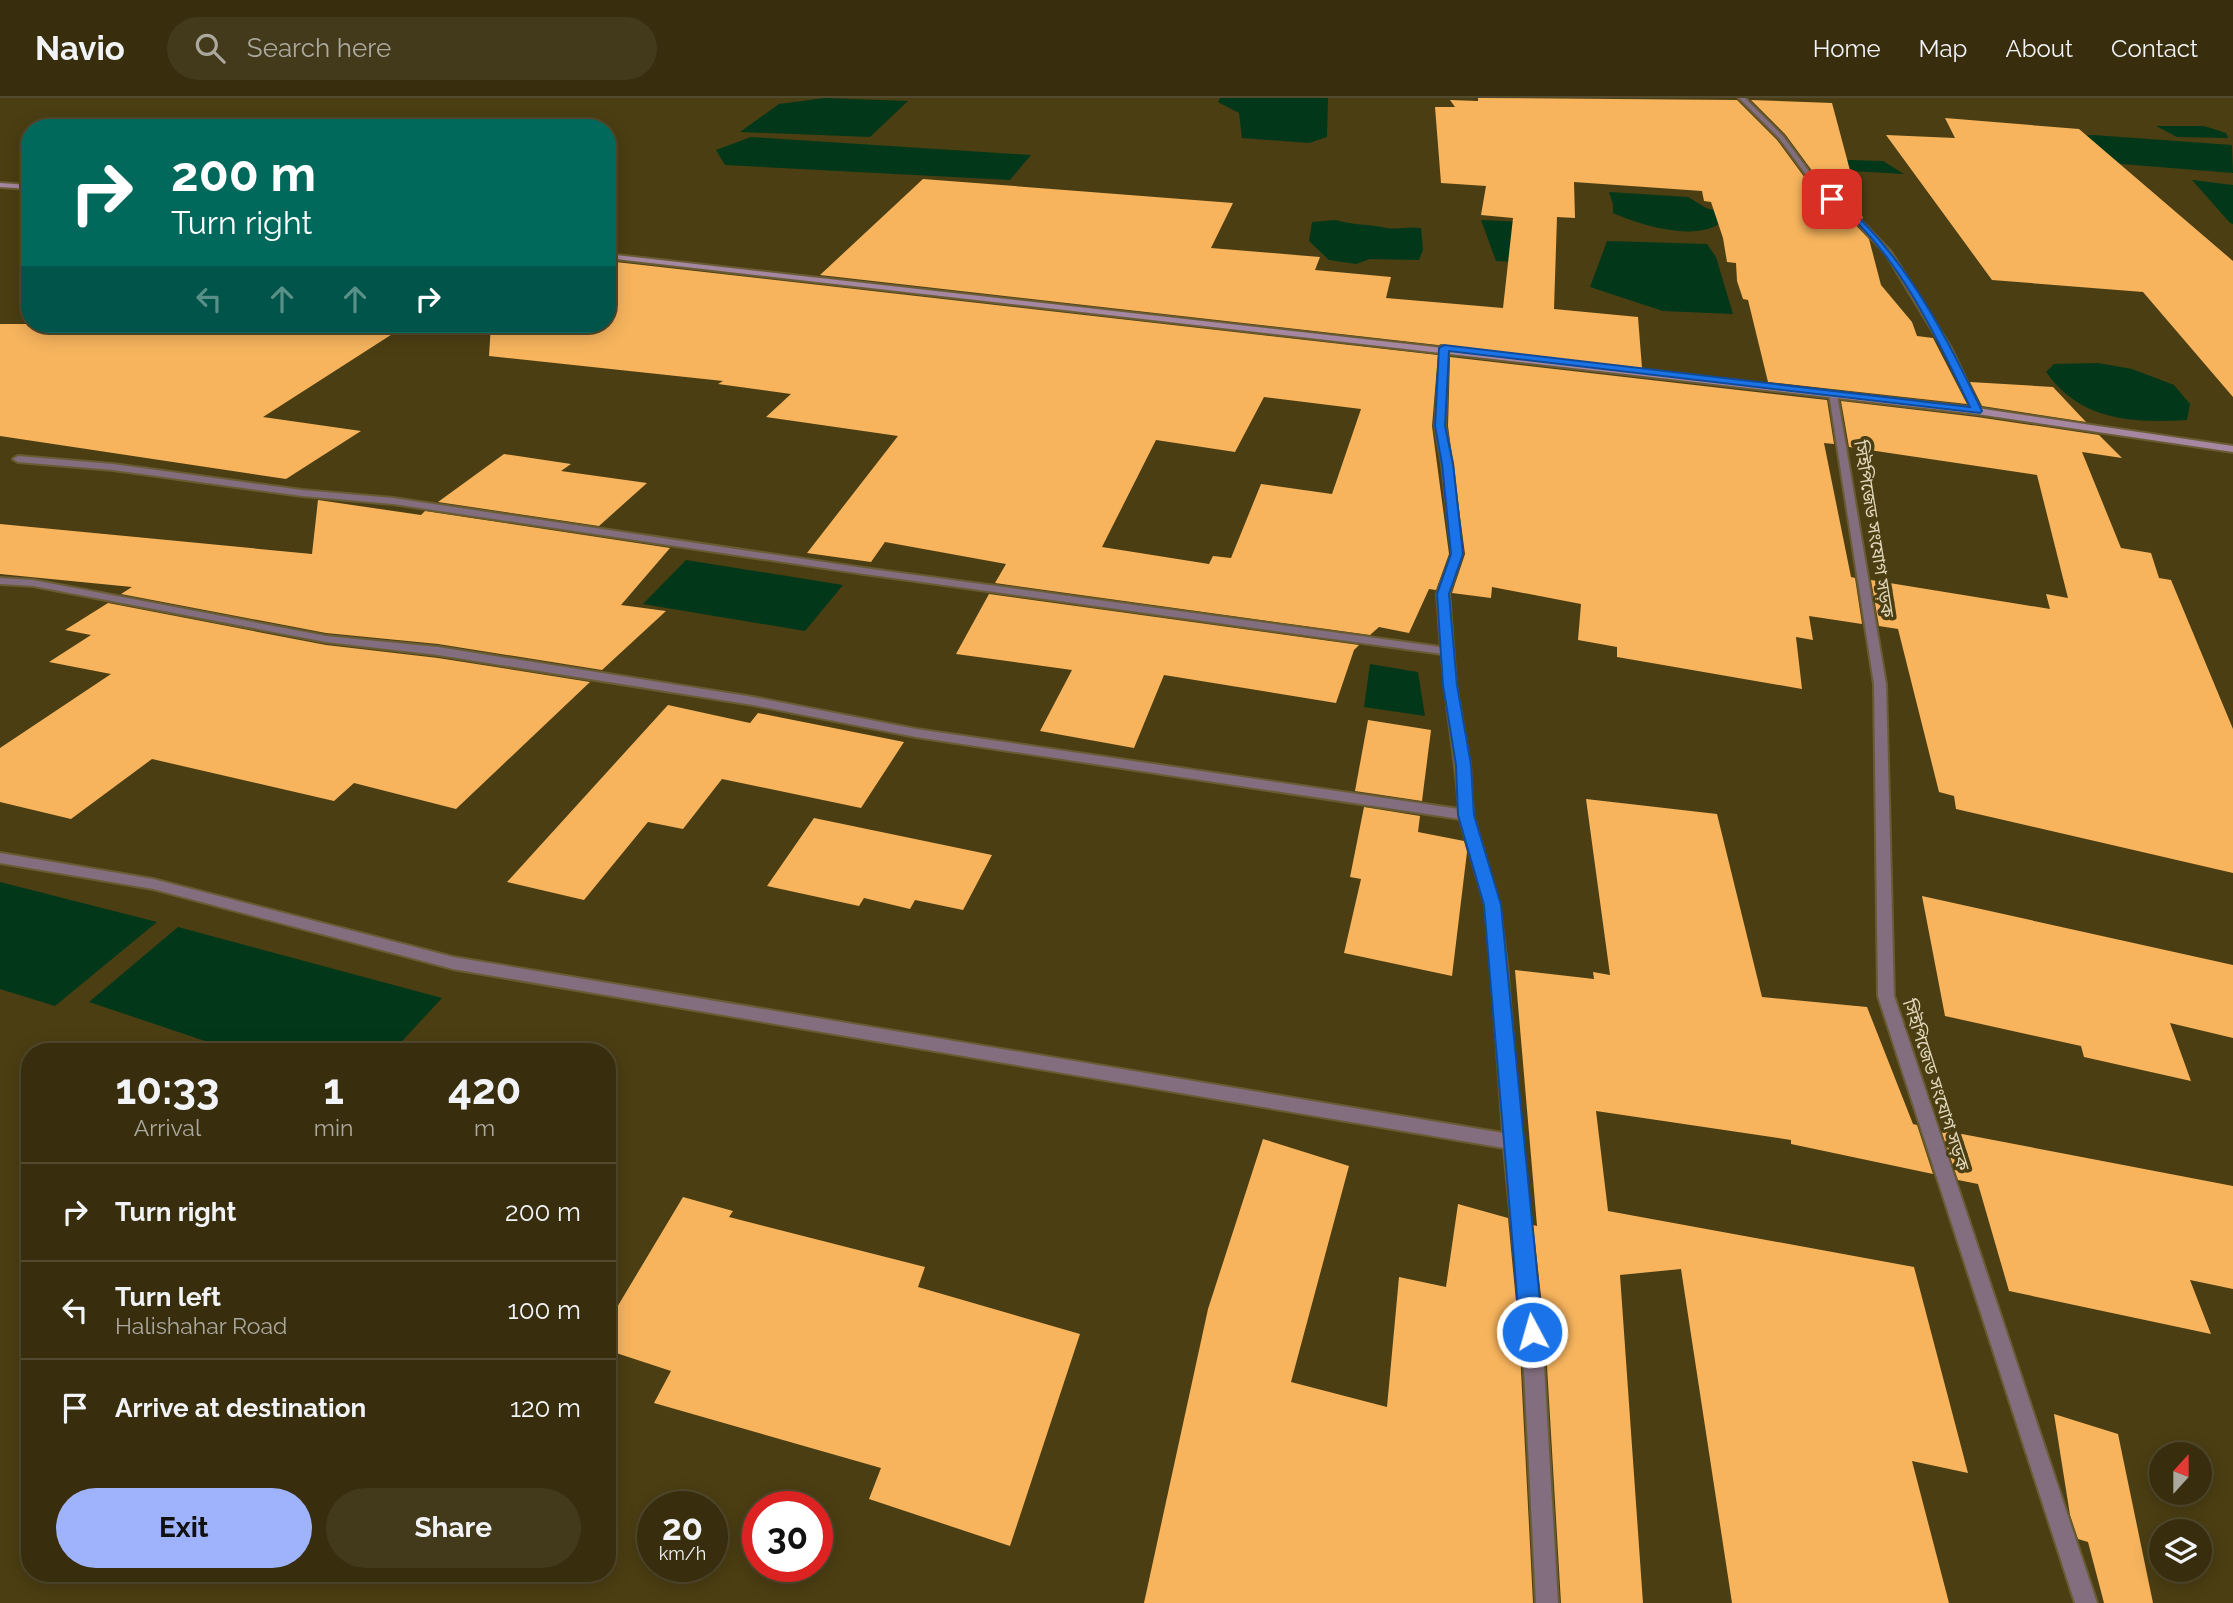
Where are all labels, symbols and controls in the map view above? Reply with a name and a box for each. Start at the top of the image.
search box [167,17,657,80]
text: Navio [35,29,125,68]
icon: search [191,29,229,67]
text: Search here [247,33,391,63]
text: Home [1813,34,1881,63]
text: Map [1919,34,1967,63]
text: About [2005,34,2073,63]
text: Contact [2111,34,2198,63]
text: 200 m [171,145,316,202]
icon: right [56,147,147,238]
pin [1802,169,1862,229]
icon: arrive [1813,180,1851,218]
text: Turn right [171,204,312,241]
icon: left [190,280,228,318]
icon: ahead [263,280,301,318]
icon: ahead [336,280,374,318]
icon: right [409,280,447,318]
street label: সিইপিজেড সংযোগ সড়ক [1850,438,1899,619]
street label: সিইপিজেড সংযোগ সড়ক [1899,995,1974,1174]
text: 10:33 [116,1065,219,1114]
text: 1 [323,1065,344,1114]
text: 420 [448,1065,521,1114]
text: Arrival [134,1114,201,1141]
text: min [314,1114,353,1141]
text: m [474,1114,495,1141]
icon: right [56,1193,94,1231]
text: Turn right [115,1197,236,1227]
text: 200 m [505,1197,581,1227]
text: Turn left [115,1282,221,1312]
icon: left [56,1291,94,1329]
text: 100 m [508,1295,581,1325]
position arrow [1495,1295,1569,1369]
text: Halishahar Road [115,1312,287,1339]
icon: arrive [56,1389,94,1427]
text: Arrive at destination [115,1393,366,1423]
text: 120 m [510,1393,581,1423]
north arrow [2149,1442,2212,1505]
map controls [2149,1442,2212,1582]
button: Exit [56,1488,312,1568]
button: Share [326,1488,581,1568]
speed limit sign: 30 [742,1491,833,1582]
text: 20 [662,1507,703,1548]
button: layers [2149,1519,2212,1582]
text: km/h [659,1543,706,1564]

